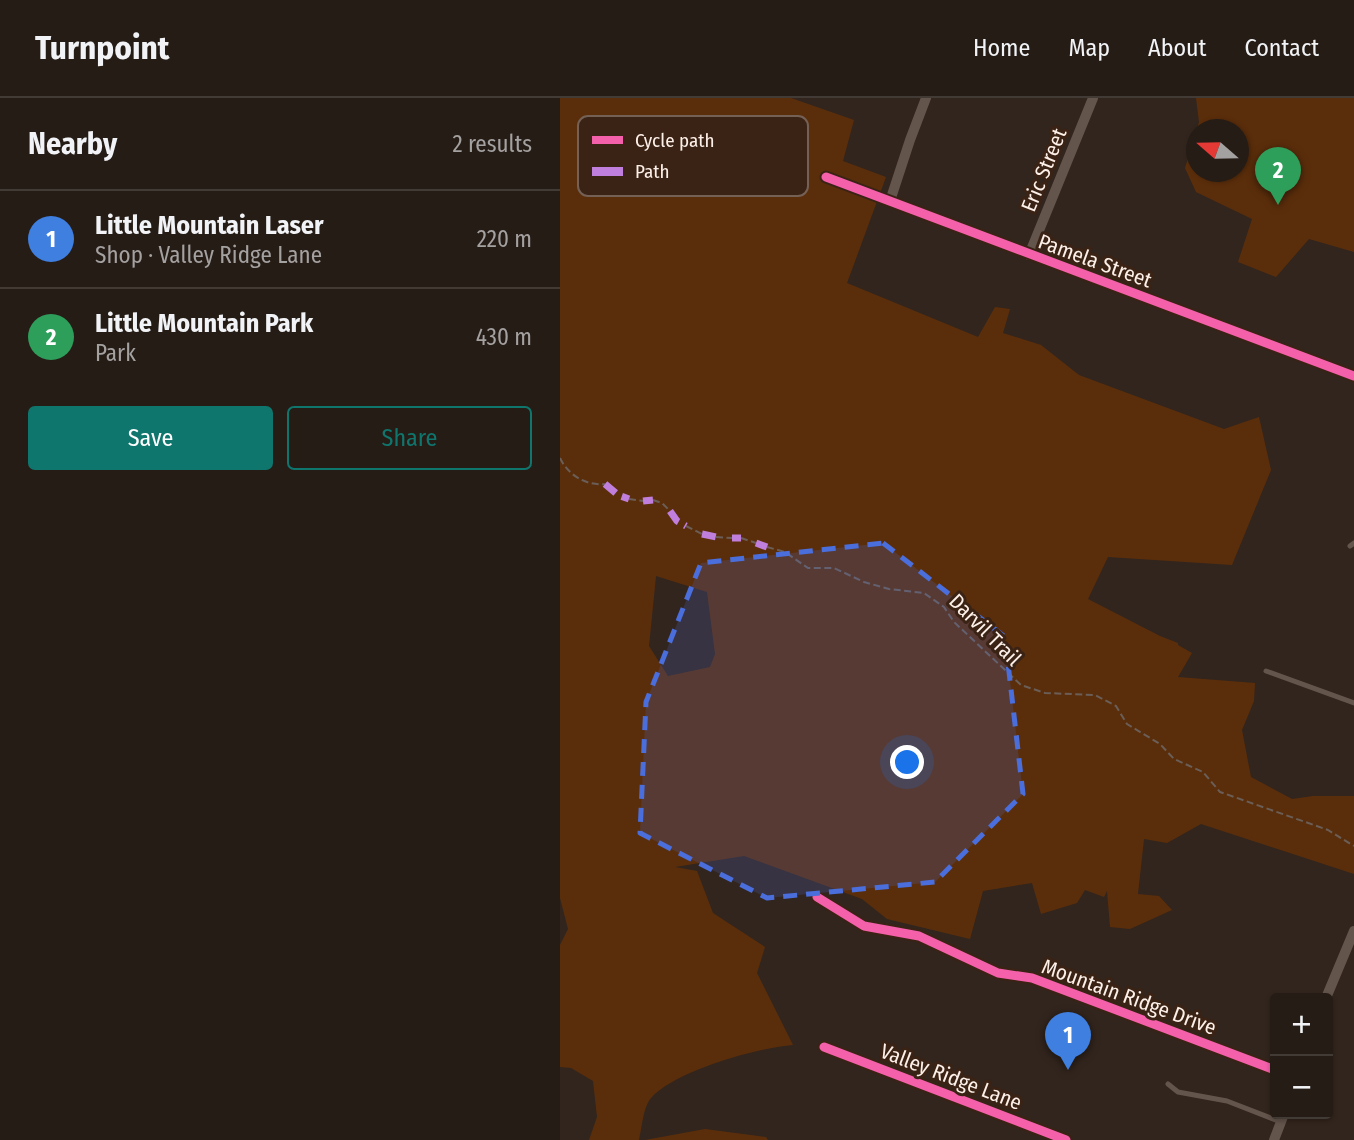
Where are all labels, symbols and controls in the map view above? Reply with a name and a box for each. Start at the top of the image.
text: Turnpoint [35,28,169,68]
text: Home [973,34,1030,62]
text: Map [1068,34,1110,62]
text: About [1148,34,1206,62]
text: Contact [1244,34,1319,62]
legend [578,116,808,196]
north arrow [1186,119,1249,182]
street label: Eric Street [1015,124,1073,216]
text: Nearby [28,126,117,162]
text: Cycle path [635,129,714,152]
text: 2 results [452,130,532,158]
pin: 2 [1255,147,1301,205]
text: Path [635,160,670,183]
text: Little Mountain Laser [95,210,324,241]
text: 1 [46,225,56,253]
text: 220 m [477,225,532,253]
street label: Pamela Street [1035,228,1155,294]
text: Shop · Valley Ridge Lane [95,241,322,269]
text: Little Mountain Park [95,308,313,339]
text: 2 [46,323,56,351]
text: 430 m [476,323,532,351]
text: Park [95,339,136,367]
button: Save [28,406,273,470]
button: Share [287,406,532,470]
street label: Darvil Trail [943,588,1027,672]
your location [890,745,924,779]
street label: Mountain Ridge Drive [1038,953,1220,1041]
map controls [1270,993,1333,1119]
button: + [1270,993,1333,1056]
pin: 1 [1045,1012,1091,1070]
street label: Valley Ridge Lane [877,1038,1025,1116]
button: − [1270,1056,1333,1119]

